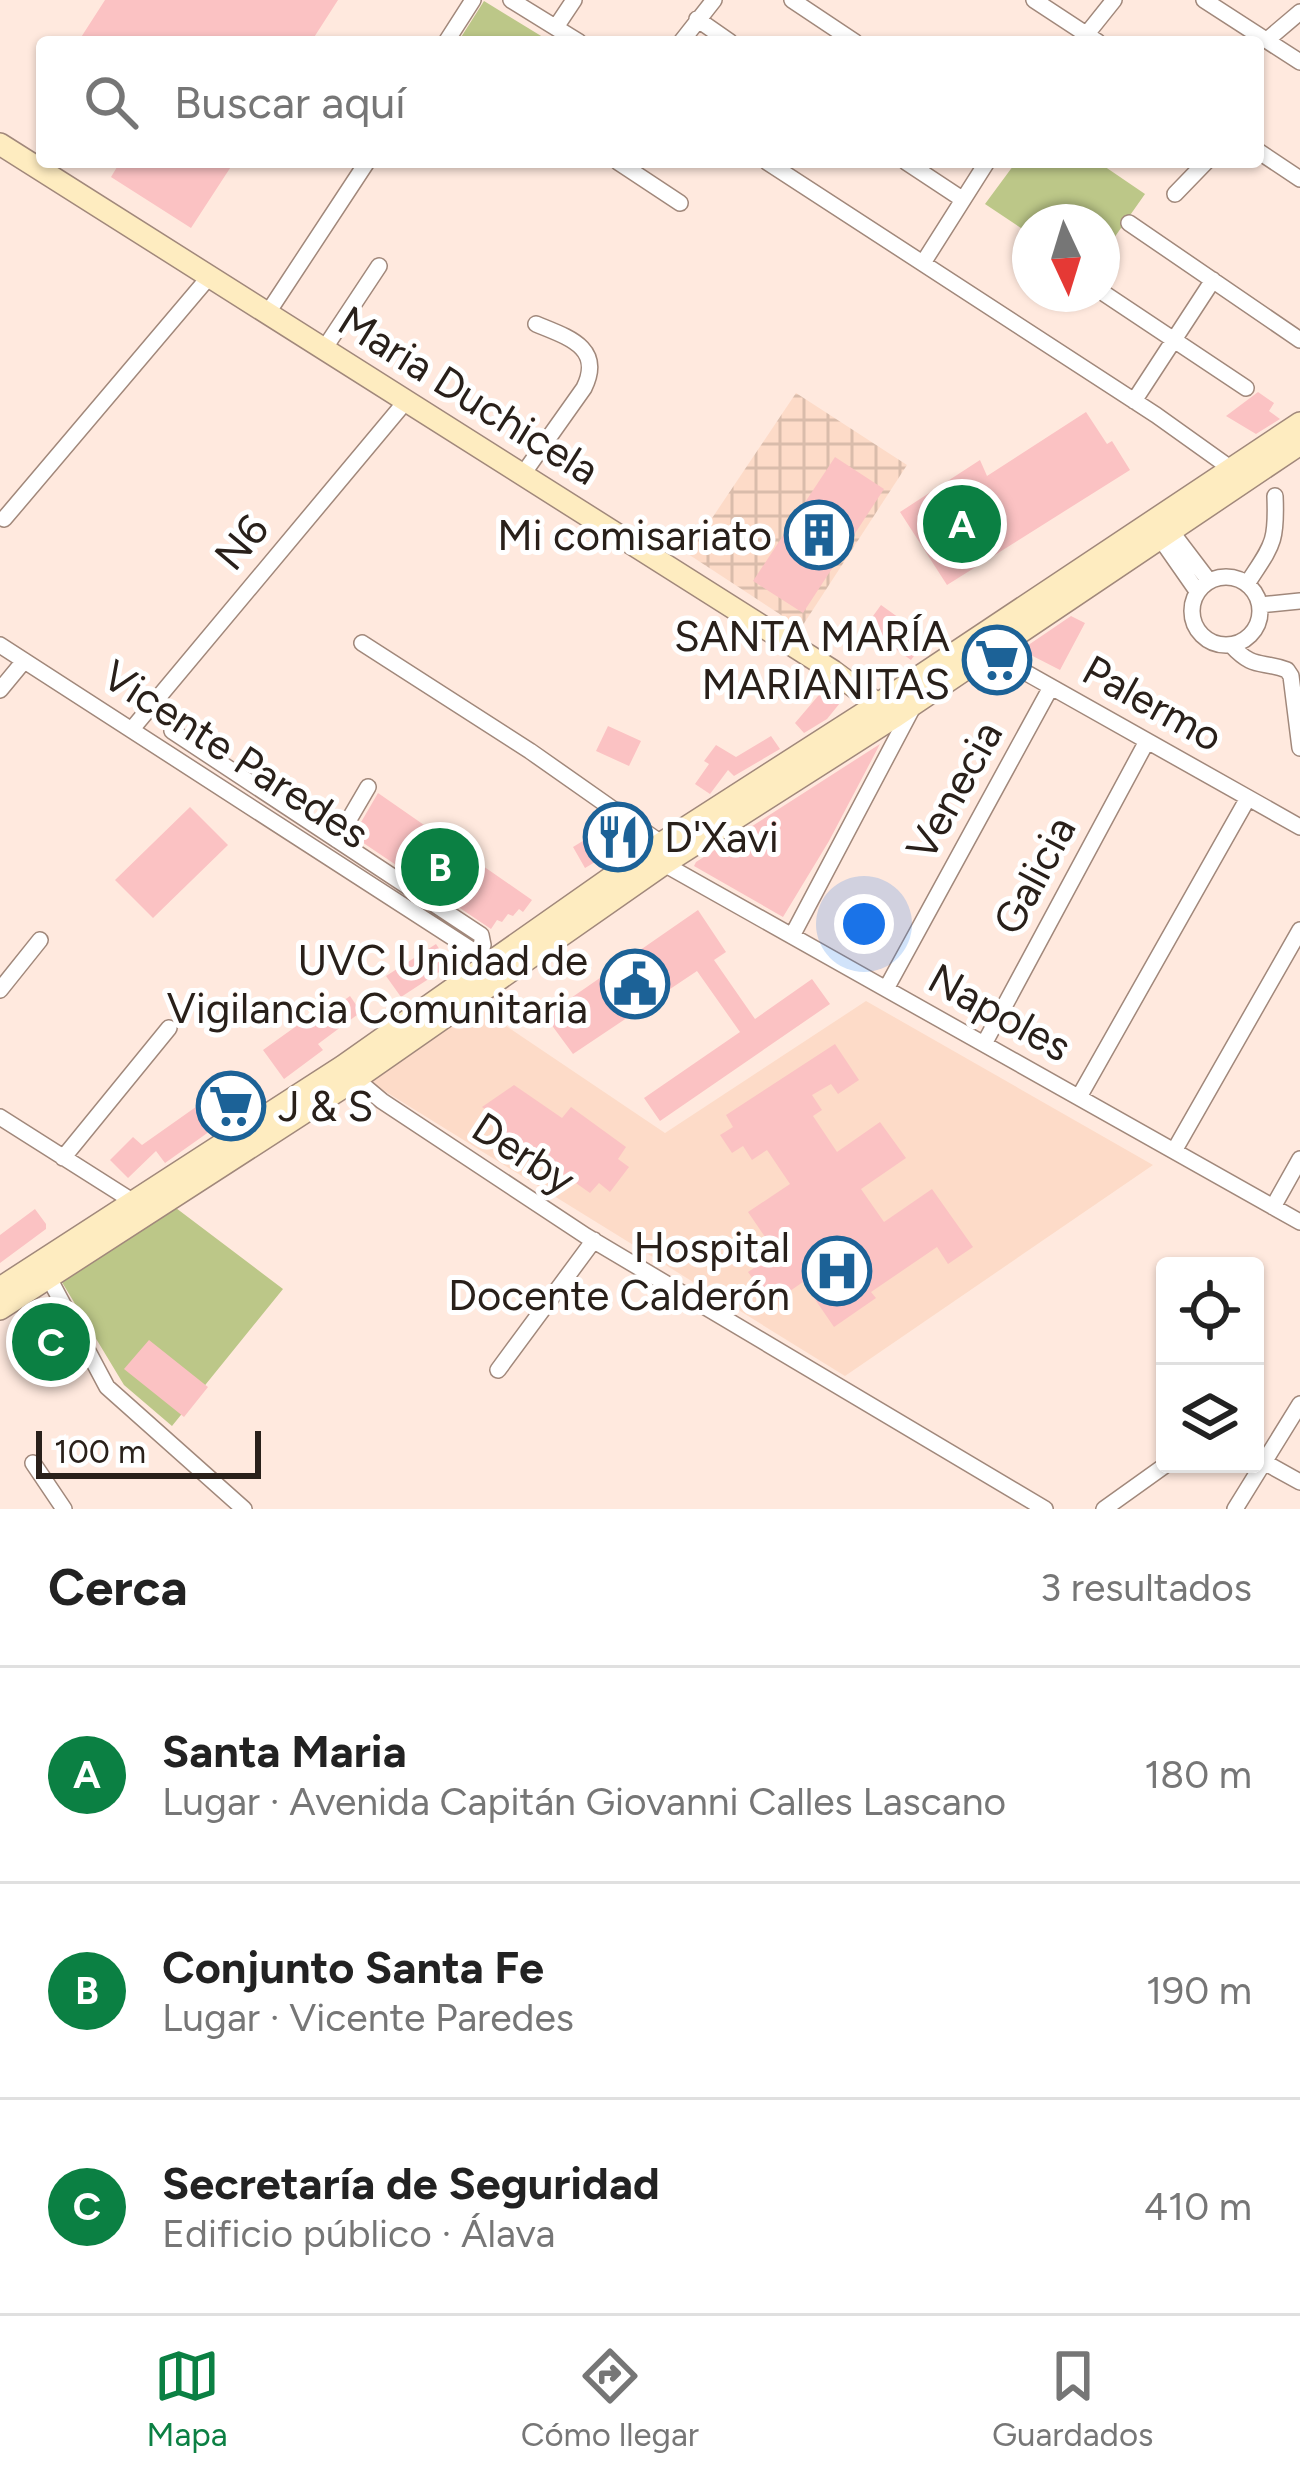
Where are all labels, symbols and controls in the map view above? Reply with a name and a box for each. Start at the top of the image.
search box [36,36,1264,168]
icon: search [78,69,144,135]
text: Buscar aquí [174,75,406,129]
north arrow [1012,204,1120,312]
street label: Maria Duchicela [329,295,608,496]
pin: A [923,479,1001,569]
building icon: Mi comisariato [784,500,854,570]
street label: N6 [204,504,279,580]
place label: Mi comisariato [497,510,772,561]
place label: SANTA MARÍA MARIANITAS [674,611,951,710]
supermarket icon: SANTA MARÍA MARIANITAS [962,625,1032,695]
street label: Palermo [1074,644,1232,763]
street label: Vicente Paredes [93,650,378,859]
street label: Venecia [896,712,1013,868]
restaurant icon: D'Xavi [583,802,653,872]
street label: Galicia [982,808,1087,943]
place label: D'Xavi [664,812,779,863]
pin: B [401,822,479,912]
your location [834,894,894,954]
place label: UVC Unidad de Vigilancia Comunitaria [167,935,588,1034]
public building icon: UVC Unidad de Vigilancia Comunitaria [600,949,670,1019]
street label: Napoles [920,953,1080,1072]
supermarket icon: J & S [196,1071,266,1141]
place label: J & S [278,1081,373,1132]
street label: Derby [463,1101,585,1205]
place label: Hospital Docente Calderón [448,1222,790,1321]
hospital icon: Hospital Docente Calderón [802,1236,872,1306]
map controls [1156,1257,1264,1473]
button: locate [1156,1257,1264,1365]
pin: C [12,1297,90,1387]
button: layers [1156,1365,1264,1473]
scale bar [36,1425,261,1478]
text: 100 m [54,1432,146,1471]
text: Cerca [48,1557,188,1618]
text: 3 resultados [1040,1564,1252,1611]
text: Santa Maria [162,1724,407,1778]
text: A [73,1751,101,1798]
text: 180 m [1144,1751,1252,1798]
text: Lugar · Avenida Capitán Giovanni Calles Lascano [162,1778,1006,1825]
text: Conjunto Santa Fe [162,1940,544,1994]
text: B [75,1967,99,2014]
text: 190 m [1146,1967,1252,2014]
text: Lugar · Vicente Paredes [162,1994,574,2041]
text: Secretaría de Seguridad [162,2156,660,2210]
text: C [73,2183,101,2230]
text: 410 m [1144,2183,1252,2230]
text: Edificio público · Álava [162,2210,555,2257]
tab: Mapa [147,2343,228,2454]
tab: Cómo llegar [521,2343,699,2454]
tab: Guardados [992,2343,1153,2454]

